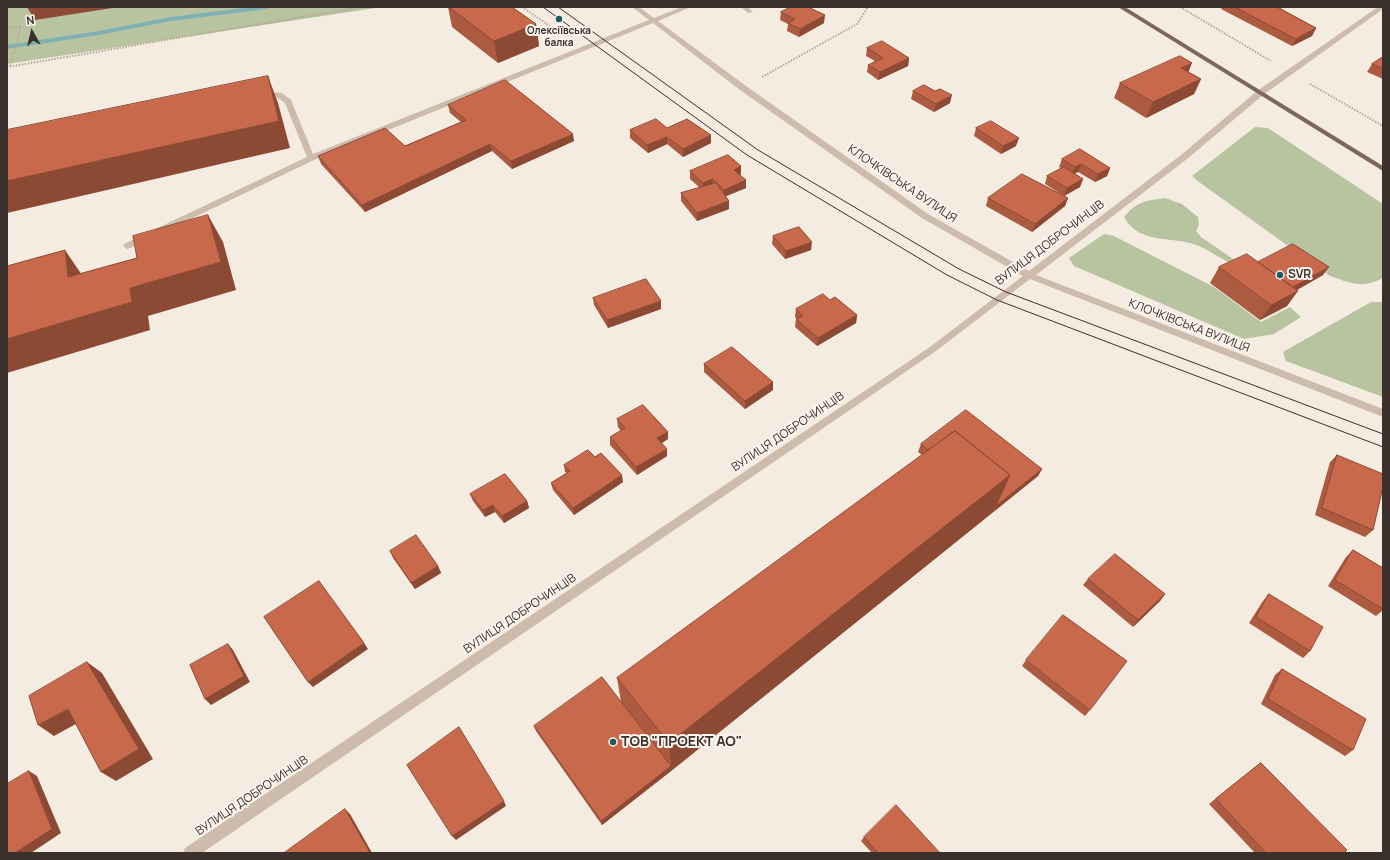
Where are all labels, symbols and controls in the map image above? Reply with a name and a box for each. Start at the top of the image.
north arrow [12,12,52,52]
text: N [25,12,35,28]
marker: Олексіївська балка [554,14,564,24]
place label: Олексіївська балка [527,25,591,48]
street label: КЛОЧКІВСЬКА ВУЛИЦЯ [845,142,959,226]
street label: ВУЛИЦЯ ДОБРОЧИНЦІВ [993,197,1107,289]
place label: SVR [1288,268,1311,282]
marker: SVR [1275,270,1285,280]
street label: КЛОЧКІВСЬКА ВУЛИЦЯ [1126,296,1252,356]
street label: ВУЛИЦЯ ДОБРОЧИНЦІВ [729,389,847,475]
street label: ВУЛИЦЯ ДОБРОЧИНЦІВ [461,571,579,657]
place label: ТОВ "ПРОЕКТ АО" [621,734,742,750]
marker: ТОВ "ПРОЕКТ АО" [608,737,618,747]
street label: ВУЛИЦЯ ДОБРОЧИНЦІВ [193,753,311,839]

